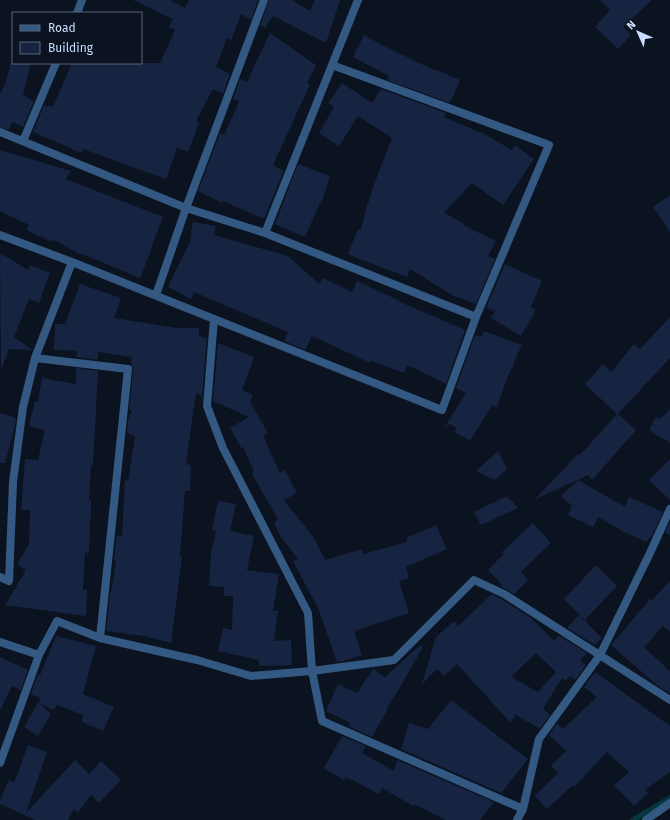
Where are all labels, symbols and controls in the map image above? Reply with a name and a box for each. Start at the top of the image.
legend [12,12,142,64]
north arrow [618,12,658,52]
text: N [624,18,638,32]
text: Road [48,21,76,35]
text: Building [48,41,94,55]

